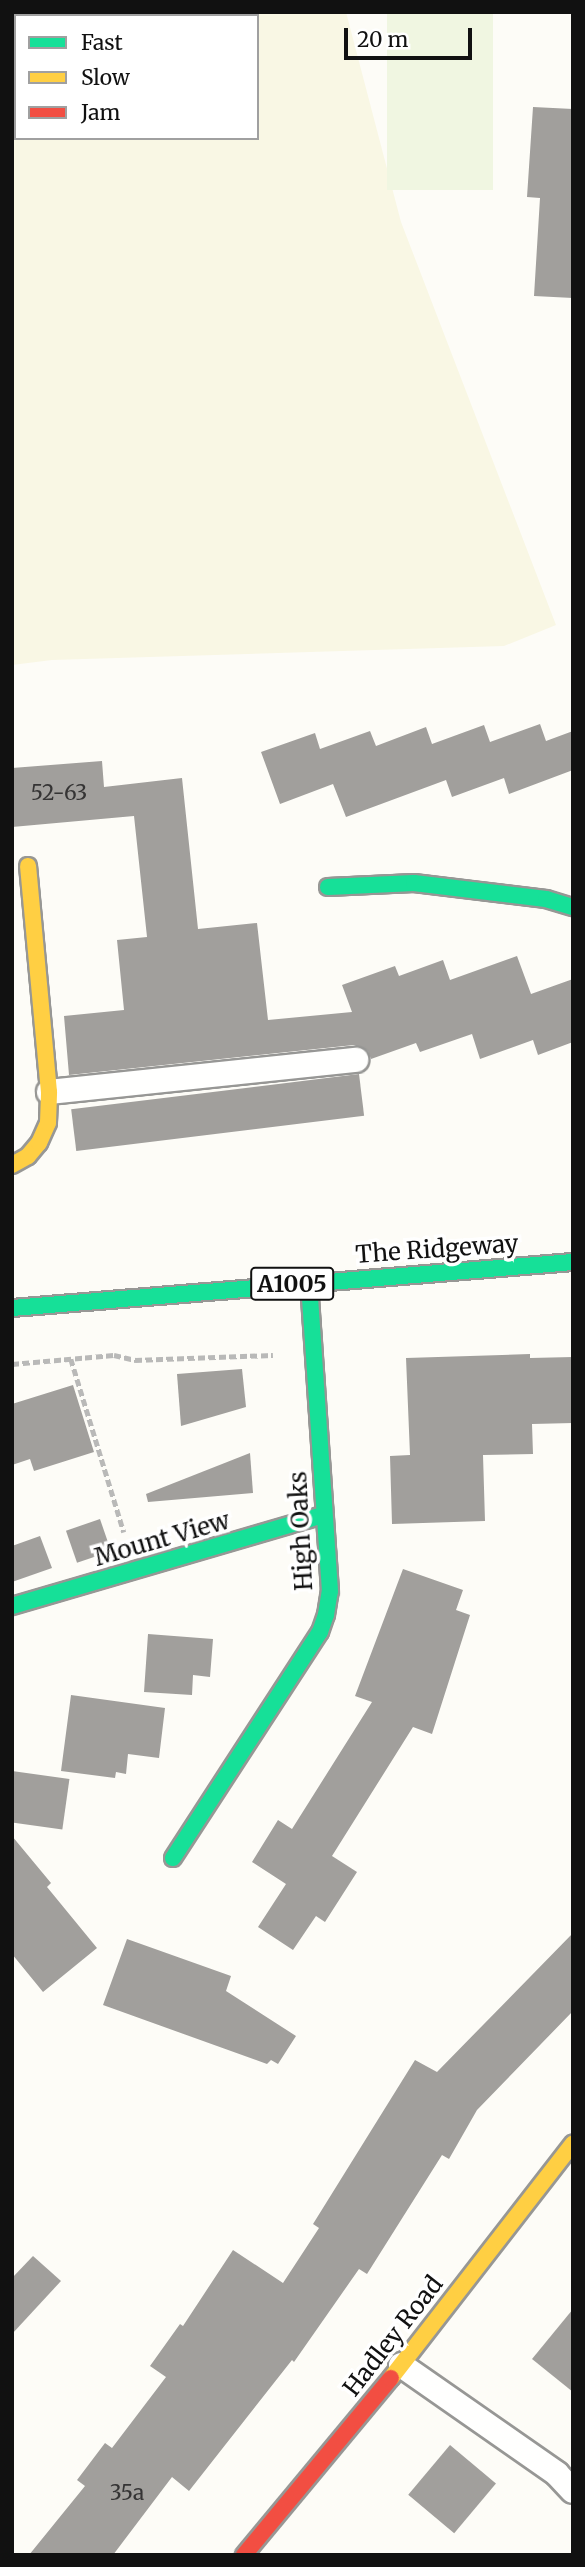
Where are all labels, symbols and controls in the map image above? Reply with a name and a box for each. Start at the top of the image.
legend [14,14,259,140]
scale bar [347,14,475,58]
text: 20 m [357,26,408,53]
text: Fast [81,29,123,56]
text: Slow [81,64,130,91]
text: Jam [81,99,120,126]
house number: 52-63 [31,780,87,806]
street label: The Ridgeway [355,1229,519,1269]
road number: A1005 [250,1264,334,1303]
street label: High Oaks [283,1471,319,1591]
street label: Mount View [91,1506,233,1572]
street label: Hadley Road [337,2270,449,2402]
house number: 35a [110,2480,144,2506]

